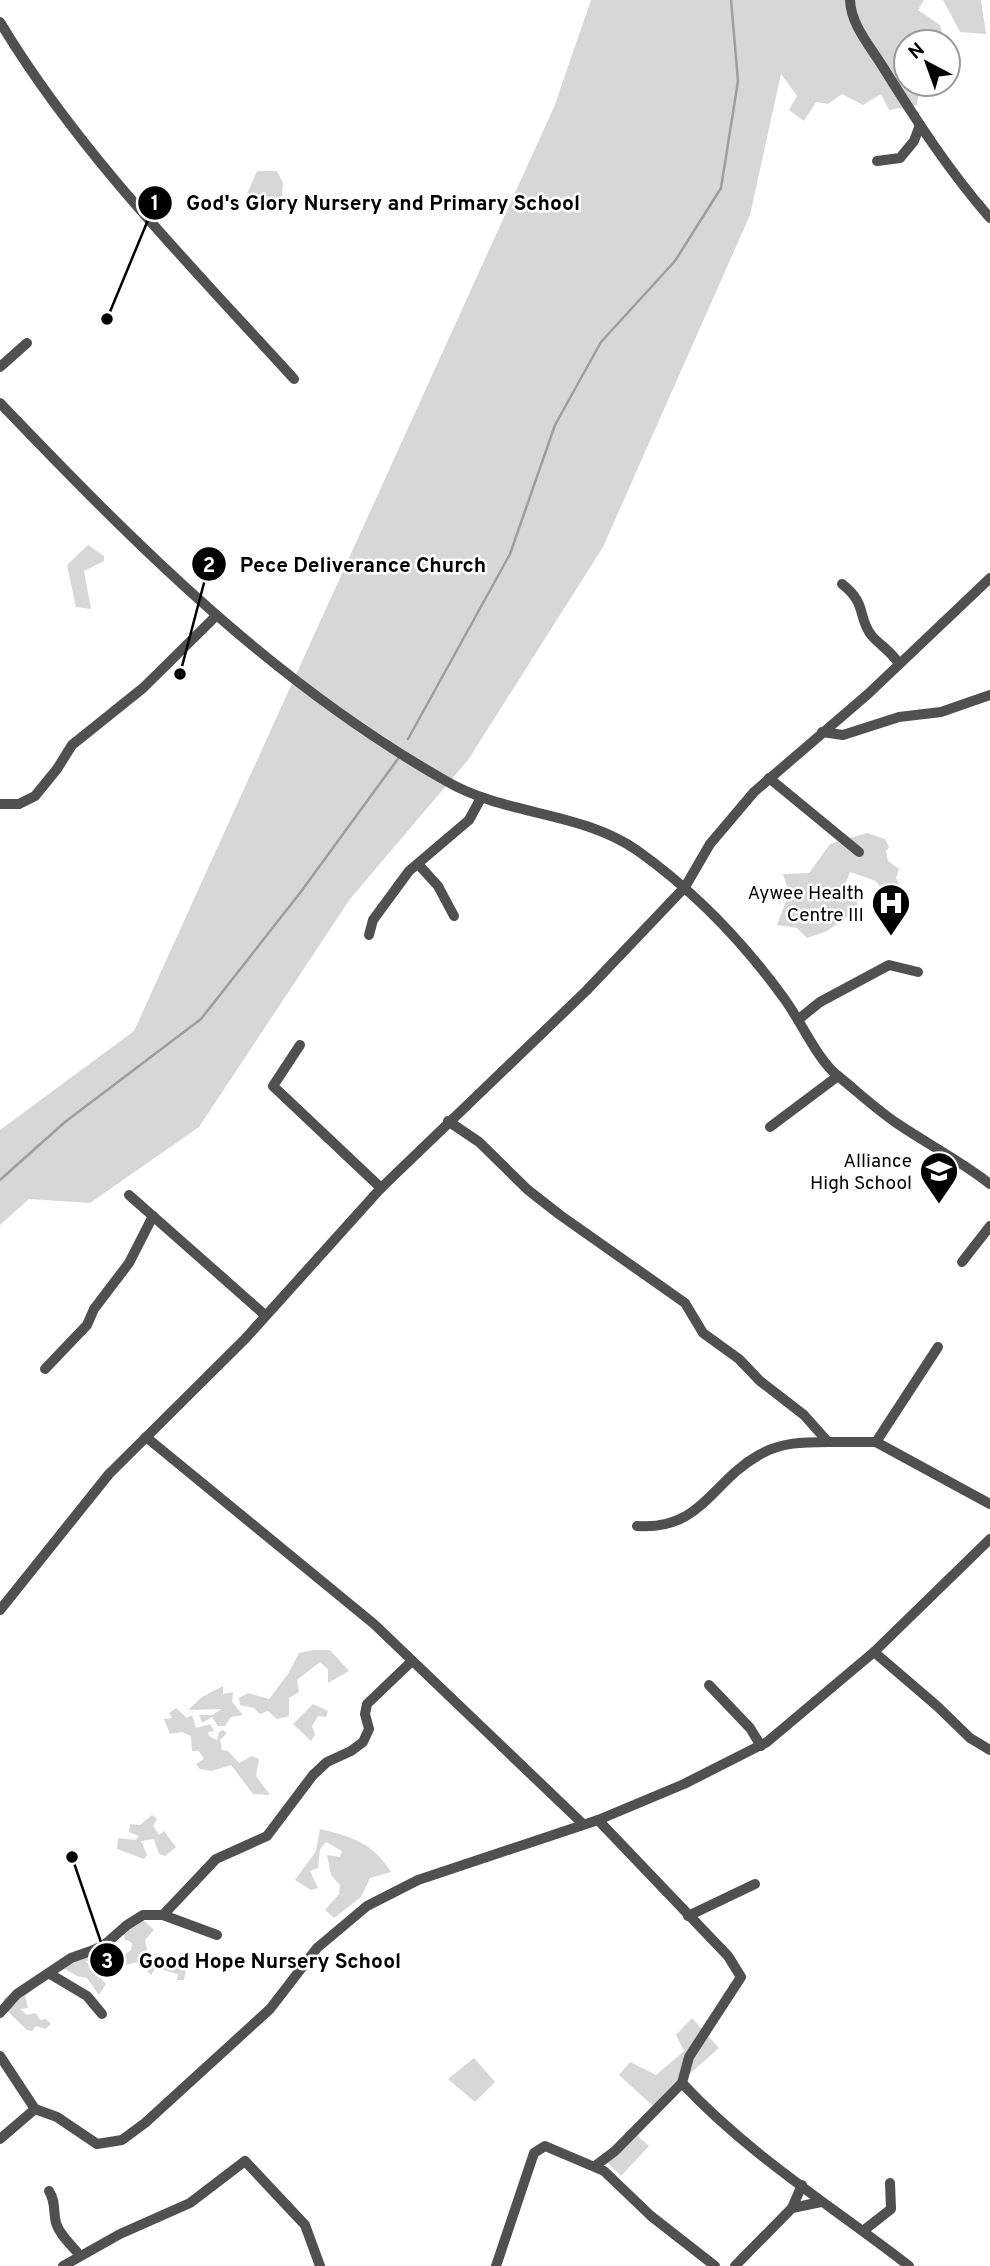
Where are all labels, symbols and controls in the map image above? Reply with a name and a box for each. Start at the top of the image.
north arrow [892,28,962,98]
text: N [904,38,930,65]
callout: God's Glory Nursery and Primary School [137,182,594,224]
text: 1 [151,191,159,218]
text: God's Glory Nursery and Primary School [186,191,580,218]
callout: Pece Deliverance Church [191,543,501,585]
text: 2 [203,553,215,580]
text: Pece Deliverance Church [240,553,486,580]
place label: Aywee Health Centre III [747,882,864,928]
hospital icon: Aywee Health Centre III [870,882,912,937]
place label: Alliance High School [810,1150,912,1196]
school or university icon: Alliance High School [918,1150,960,1205]
callout: Good Hope Nursery School [90,1939,415,1981]
text: 3 [101,1949,113,1976]
text: Good Hope Nursery School [139,1949,401,1976]

